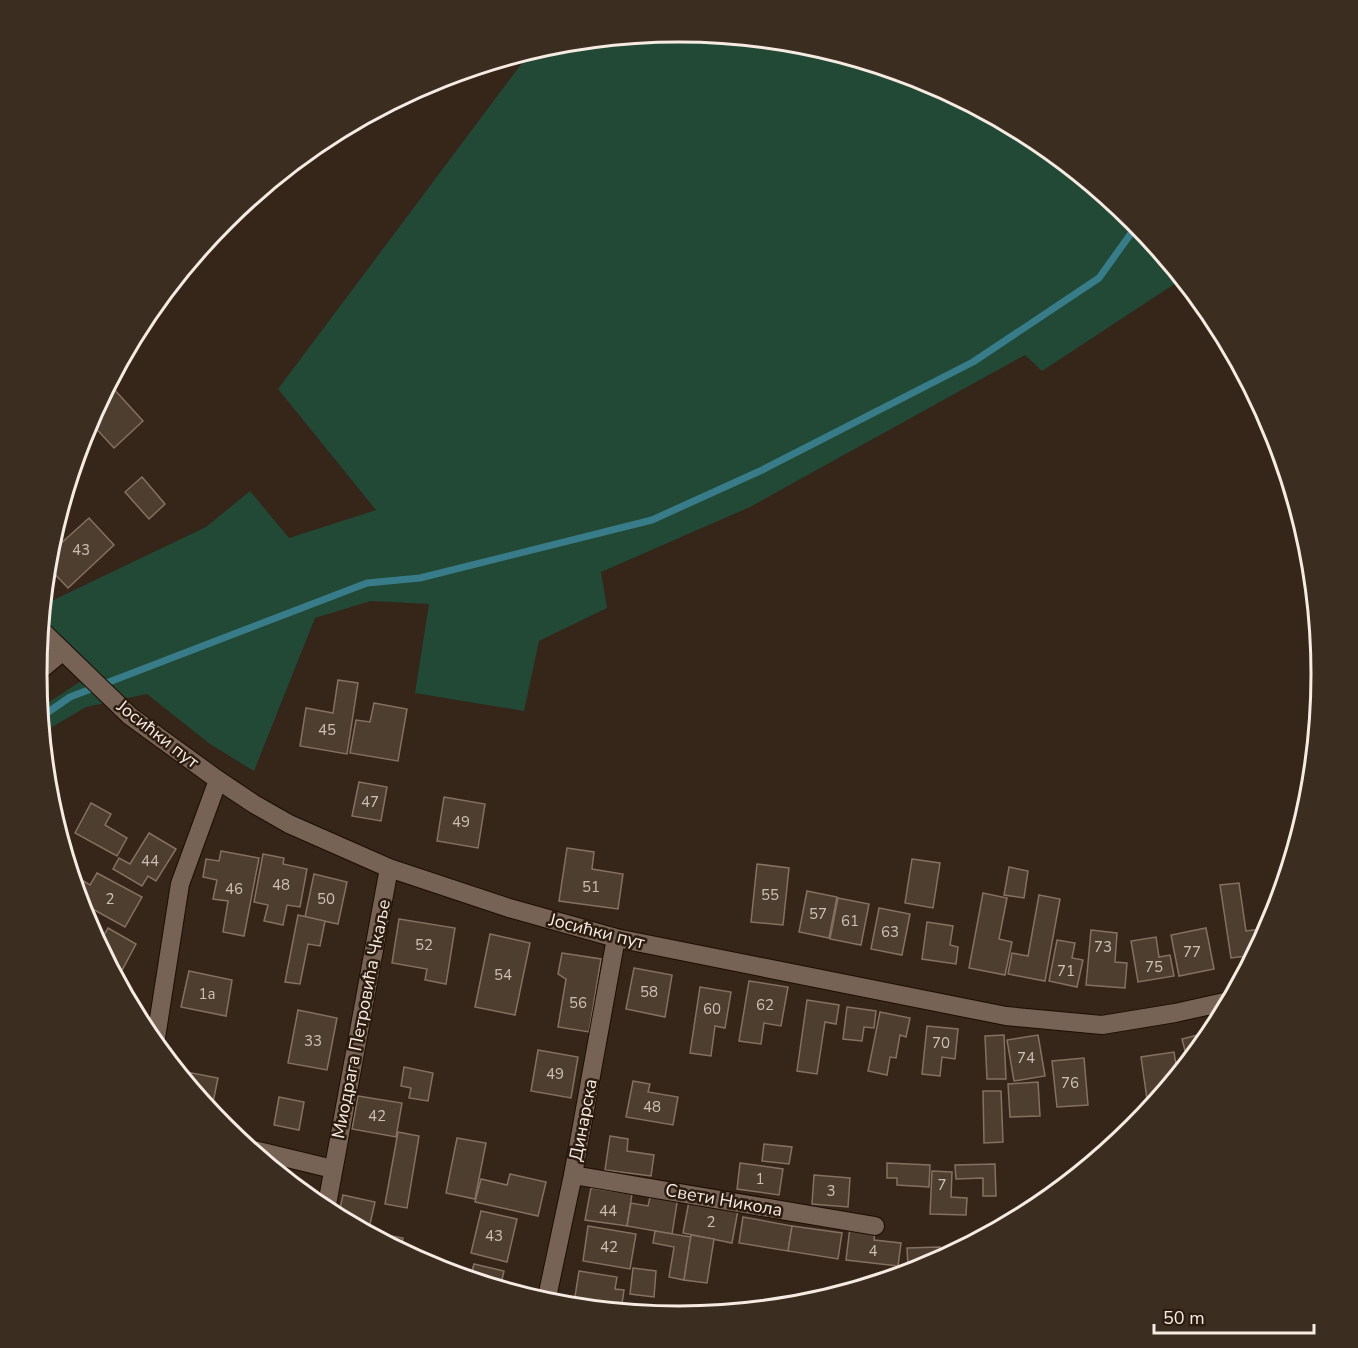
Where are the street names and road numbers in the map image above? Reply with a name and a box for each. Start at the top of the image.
street label: Јосићки пут [111,694,204,774]
street label: Миодрага Петровића Чкаље [326,897,396,1141]
street label: Јосићки пут [546,907,647,955]
street label: Динарска [563,1077,603,1163]
street label: Свети Никола [664,1178,784,1222]

